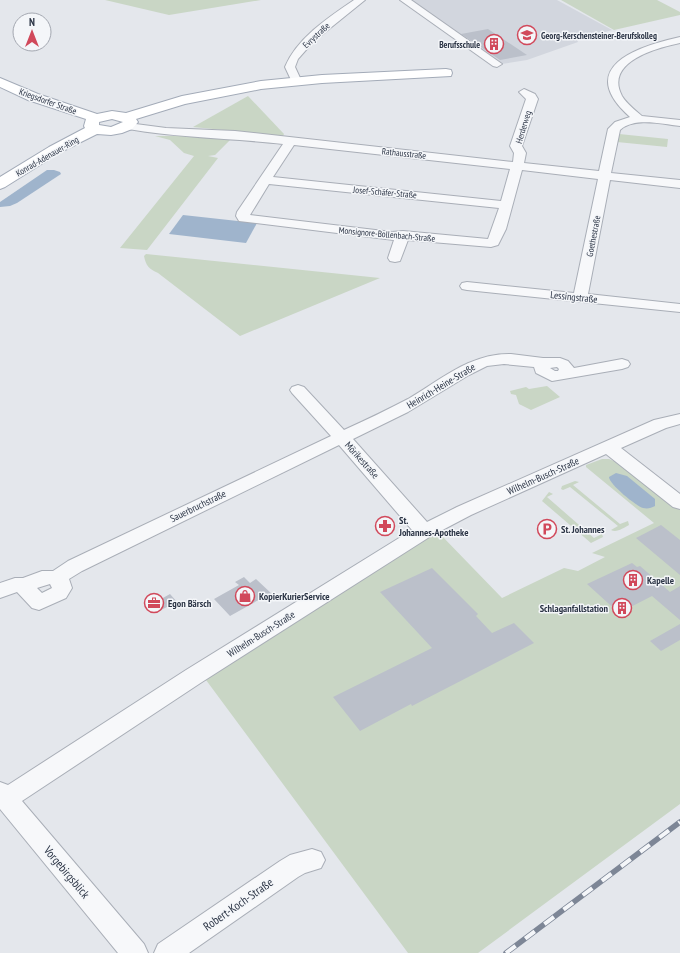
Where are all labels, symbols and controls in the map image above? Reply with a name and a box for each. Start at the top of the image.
north arrow [12,12,52,52]
text: N [29,15,35,29]
street label: Evrystraße [300,20,332,50]
school or university icon: Georg-Kerschensteiner-Berufskolleg [516,24,538,46]
place label: Georg-Kerschensteiner-Berufskolleg [541,30,657,41]
building icon: Berufsschule [483,33,505,55]
place label: Berufsschule [439,39,480,50]
street label: Kriegsdorfer Straße [18,86,78,117]
street label: Herderweg [513,109,533,145]
street label: Konrad-Adenauer-Ring [14,134,80,178]
street label: Rathausstraße [381,145,427,161]
street label: Josef-Schäfer-Straße [352,184,418,200]
street label: Goethestraße [584,214,602,258]
street label: Monsignore-Bollenbach-Straße [338,224,436,244]
street label: Lessingstraße [550,288,598,306]
street label: Heinrich-Heine-Straße [404,360,478,412]
street label: Mörikestraße [342,439,382,481]
street label: Wilhelm-Busch-Straße [505,454,581,498]
street label: Sauerbruchstraße [168,487,228,525]
place label: St. Johannes-Apotheke [398,514,468,539]
pharmacy icon: St. Johannes-Apotheke [374,515,396,537]
parking icon: St. Johannes [536,518,558,540]
place label: St. Johannes [561,523,605,536]
building icon: Kapelle [622,569,644,591]
place label: Kapelle [647,574,674,587]
shop icon: KopierKurierService [234,585,256,607]
place label: KopierKurierService [259,590,330,603]
office icon: Egon Bärsch [143,592,165,614]
place label: Egon Bärsch [168,597,212,610]
building icon: Schlaganfallstation [611,597,633,619]
place label: Schlaganfallstation [540,602,609,615]
street label: Wilhelm-Busch-Straße [225,608,297,660]
street label: Vorgebirgsblick [40,842,93,901]
street label: Robert-Koch-Straße [200,874,276,934]

